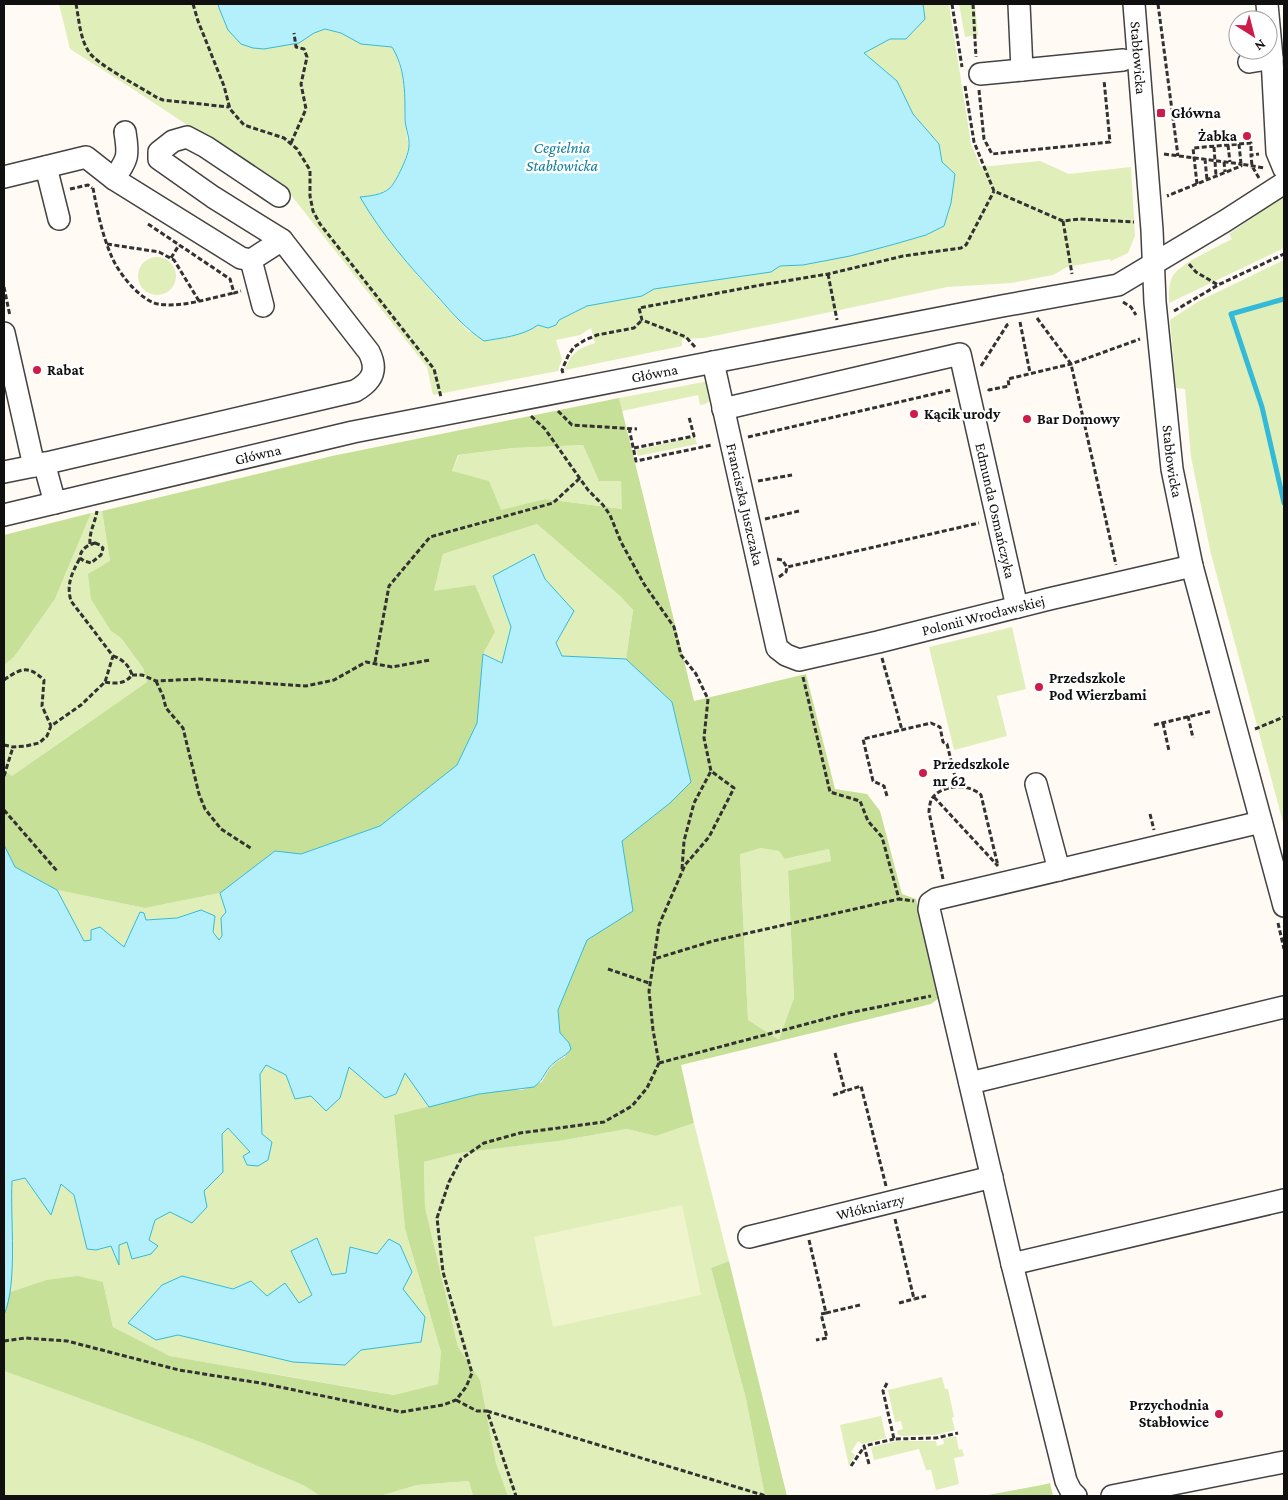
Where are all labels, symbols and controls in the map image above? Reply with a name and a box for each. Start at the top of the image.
north arrow [1228,10,1278,60]
street label: Stabłowicka [1127,21,1149,95]
text: N [1252,36,1269,55]
place label: Główna [1171,105,1221,121]
marker: Główna [1155,107,1167,119]
place label: Żabka [1198,128,1238,144]
marker: Żabka [1241,130,1253,142]
water label: Cegielnia Stabłowicka [526,139,598,174]
street label: Główna [630,361,679,386]
place label: Rabat [47,362,85,378]
marker: Rabat [31,364,43,376]
place label: Kącik urody [924,406,1001,422]
marker: Kącik urody [908,408,920,420]
place label: Bar Domowy [1037,411,1121,427]
marker: Bar Domowy [1021,413,1033,425]
street label: Stabłowicka [1160,424,1186,499]
street label: Główna [233,441,283,468]
street label: Franciszka Juszczaka [723,442,766,567]
street label: Edmunda Osmańczyka [972,442,1018,580]
street label: Polonii Wrocławskiej [920,592,1047,639]
place label: Przedszkole Pod Wierzbami [1049,670,1147,703]
marker: Przedszkole Pod Wierzbami [1033,681,1045,693]
place label: Przedszkole nr 62 [933,756,1009,789]
marker: Przedszkole nr 62 [917,767,929,779]
street label: Włókniarzy [835,1191,906,1223]
place label: Przychodnia Stabłowice [1129,1397,1210,1430]
marker: Przychodnia Stabłowice [1213,1408,1225,1420]

